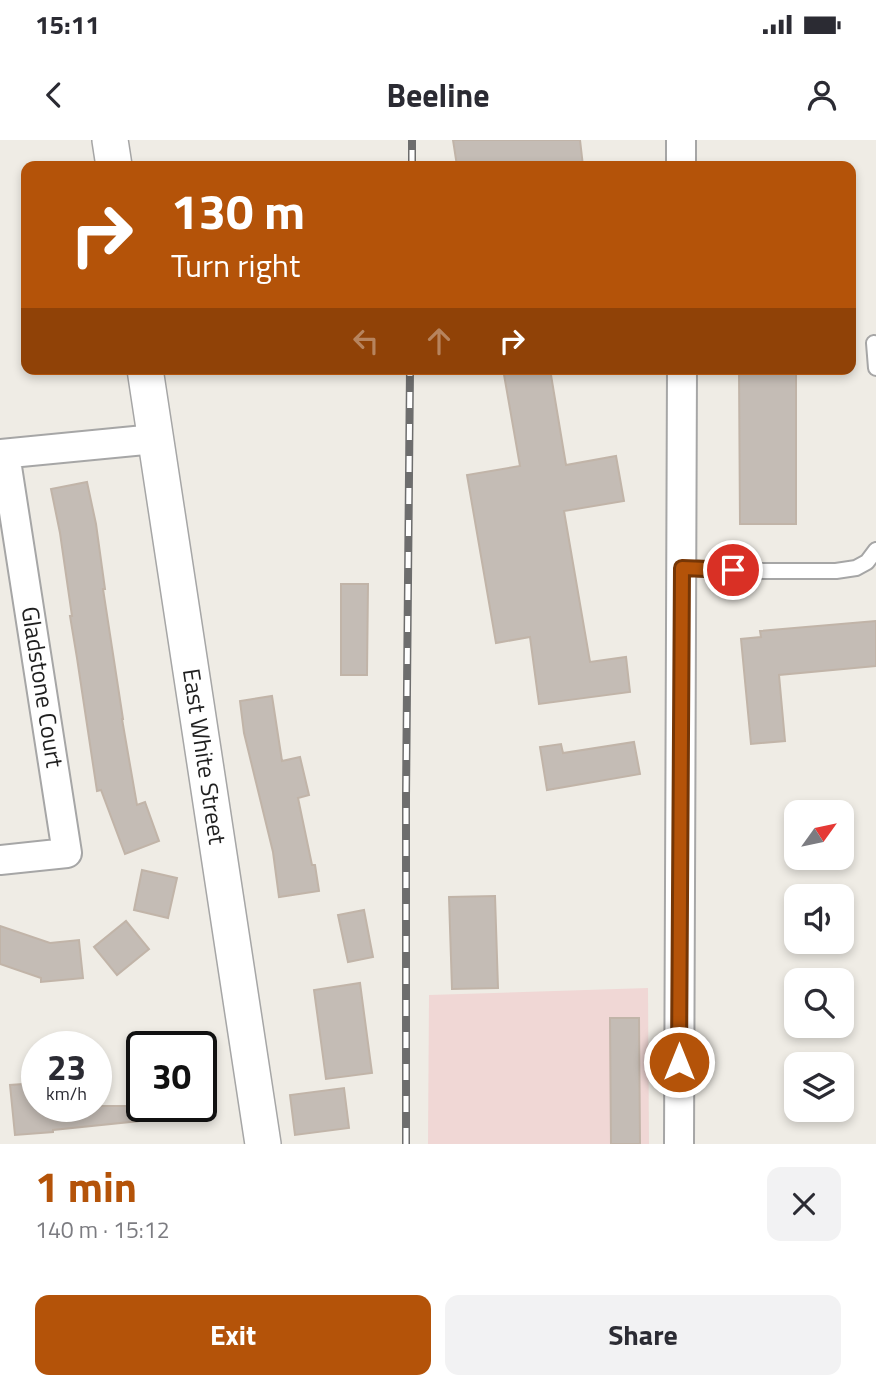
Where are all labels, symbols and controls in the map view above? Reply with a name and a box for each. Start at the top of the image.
text: 15:11 [35,5,100,44]
text: Beeline [386,71,490,119]
icon: back [35,76,73,114]
icon: person [803,76,841,114]
text: 130 m [171,173,305,248]
icon: right [56,189,147,280]
text: Turn right [171,241,300,289]
icon: left [347,322,385,360]
icon: ahead [420,322,458,360]
icon: right [493,322,531,360]
pin [703,540,763,600]
icon: arrive [714,551,752,589]
street label: Gladstone Court [12,604,74,770]
street label: East White Street [174,666,236,847]
north arrow [784,800,854,870]
map controls [784,800,854,1122]
button: sound [784,884,854,954]
button: search [784,968,854,1038]
position arrow [642,1025,716,1099]
speed limit sign: 30 [126,1031,217,1122]
text: 23 [47,1040,86,1094]
button: layers [784,1052,854,1122]
text: km/h [46,1080,87,1107]
text: 1 min [35,1154,137,1218]
button: close [767,1167,841,1241]
text: 140 m · 15:12 [35,1212,170,1247]
button: Exit [35,1295,431,1375]
button: Share [445,1295,841,1375]

